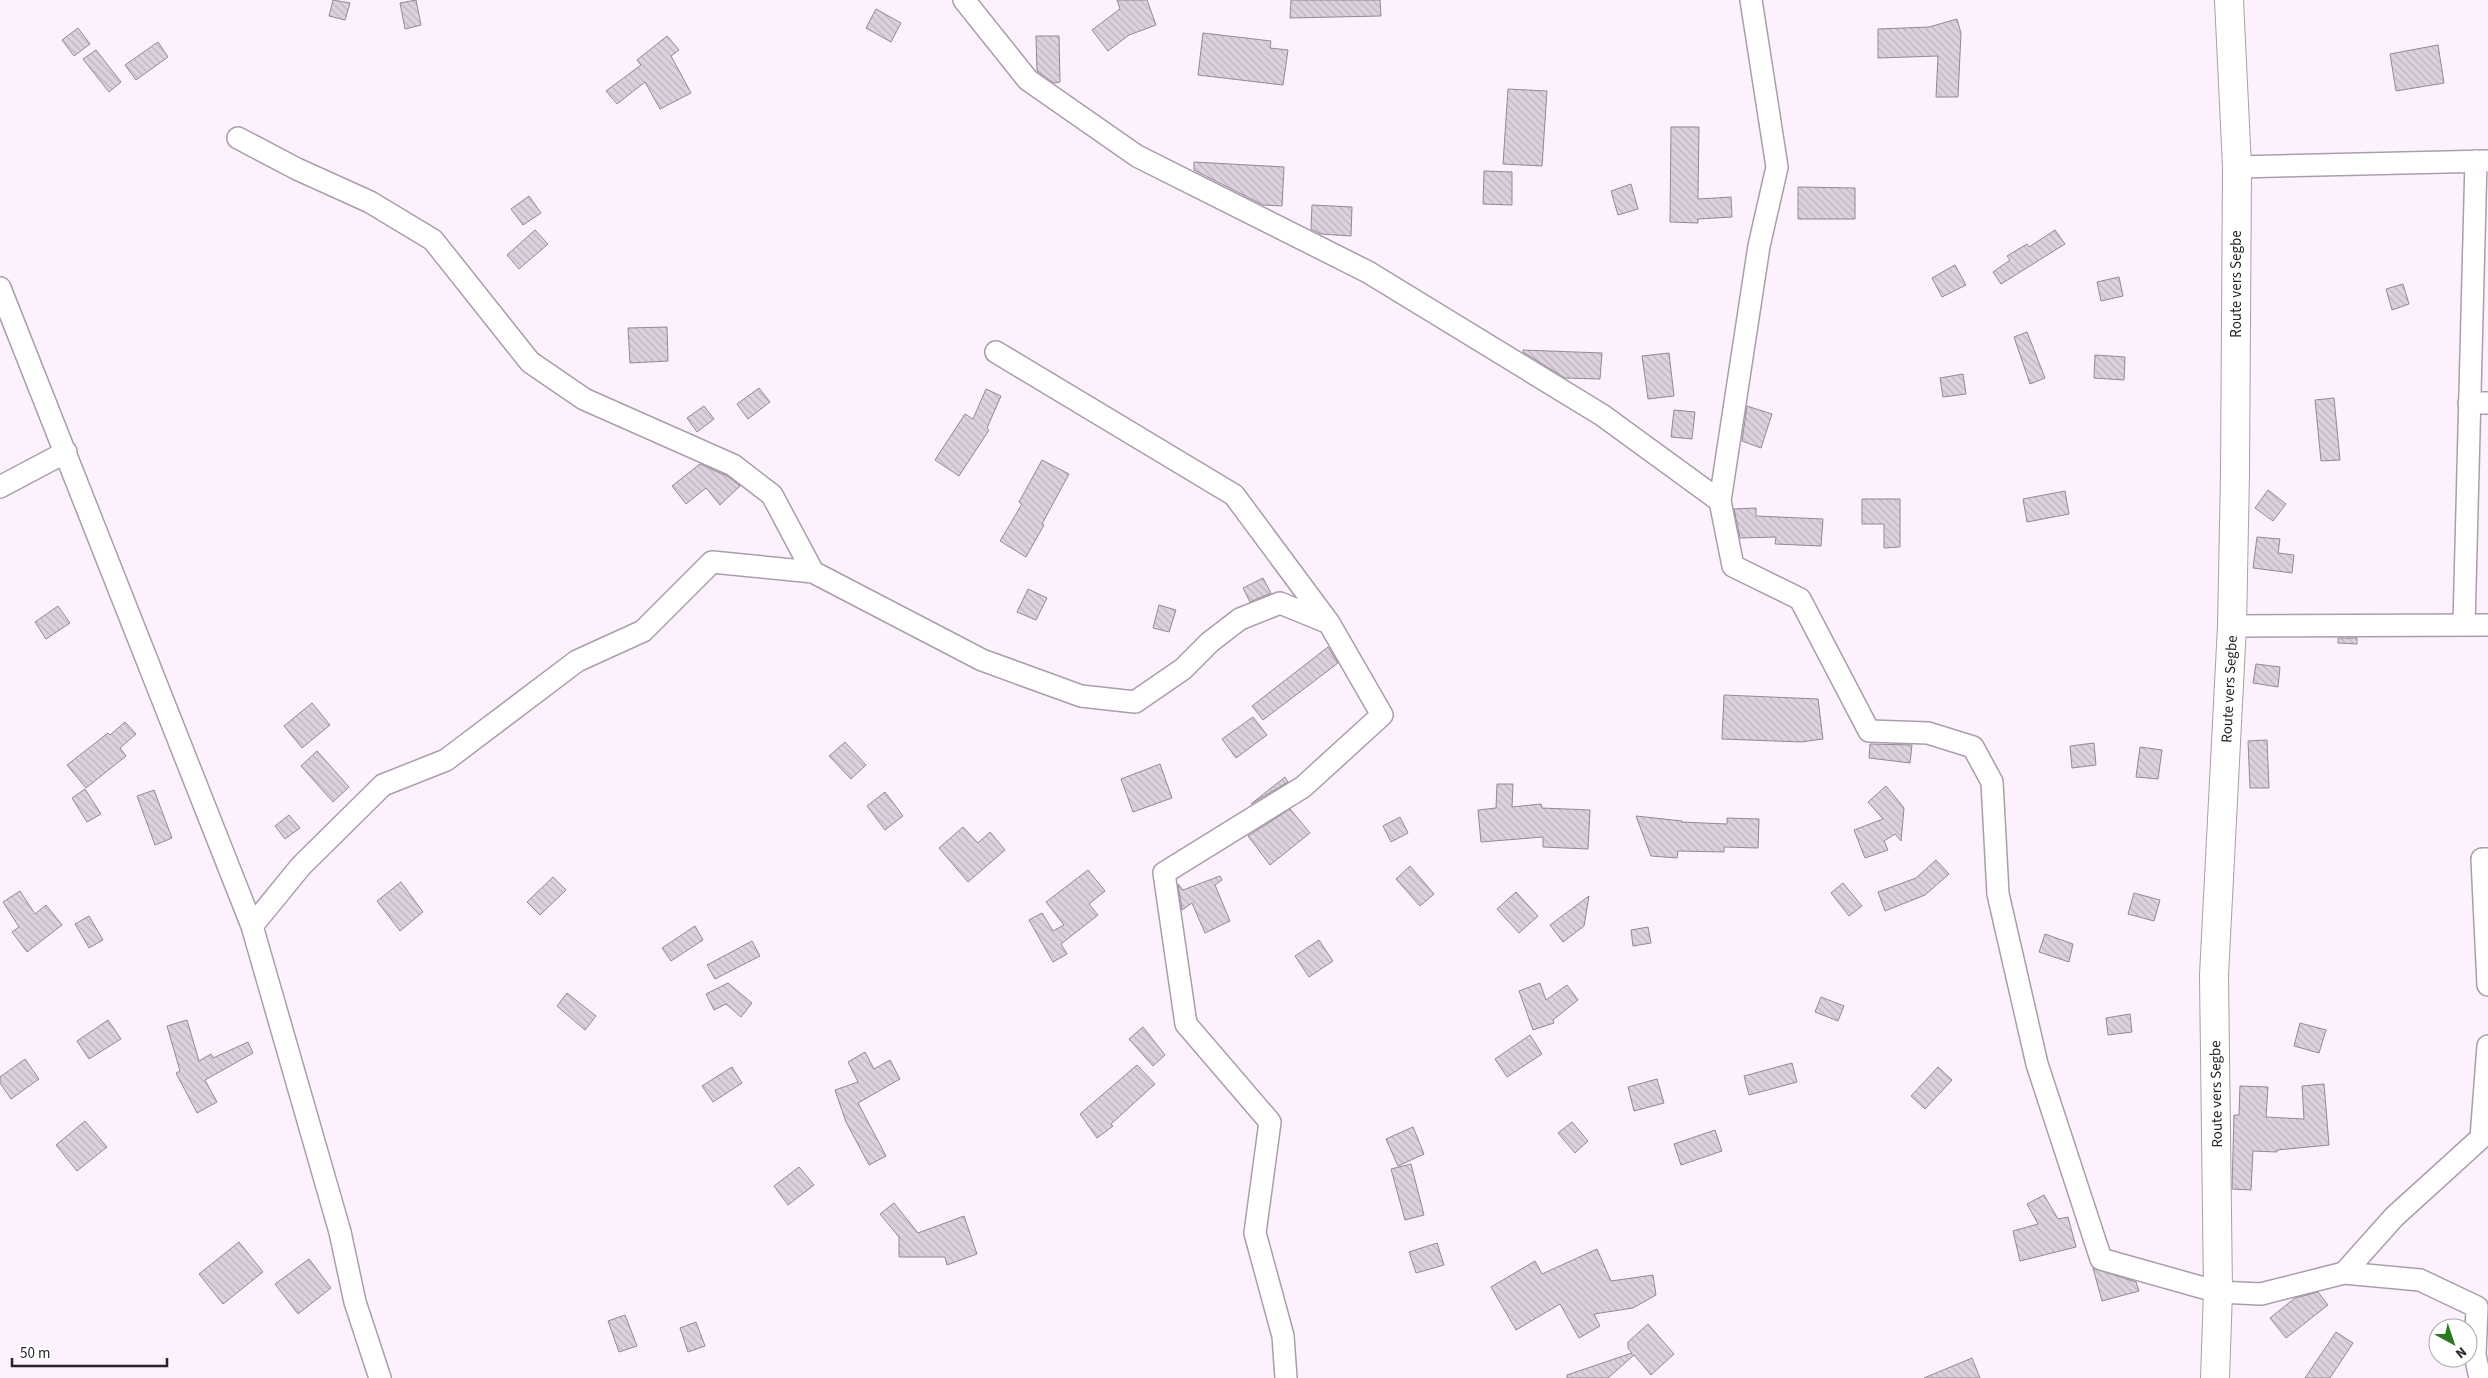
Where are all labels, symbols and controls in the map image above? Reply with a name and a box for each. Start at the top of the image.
street label: Route vers Segbe [2226,230,2247,338]
street label: Route vers Segbe [2216,635,2243,743]
street label: Route vers Segbe [2205,1040,2228,1148]
north arrow [2428,1318,2478,1368]
scale bar [12,1336,168,1368]
text: N [2451,1342,2471,1363]
text: 50 m [20,1343,50,1364]

